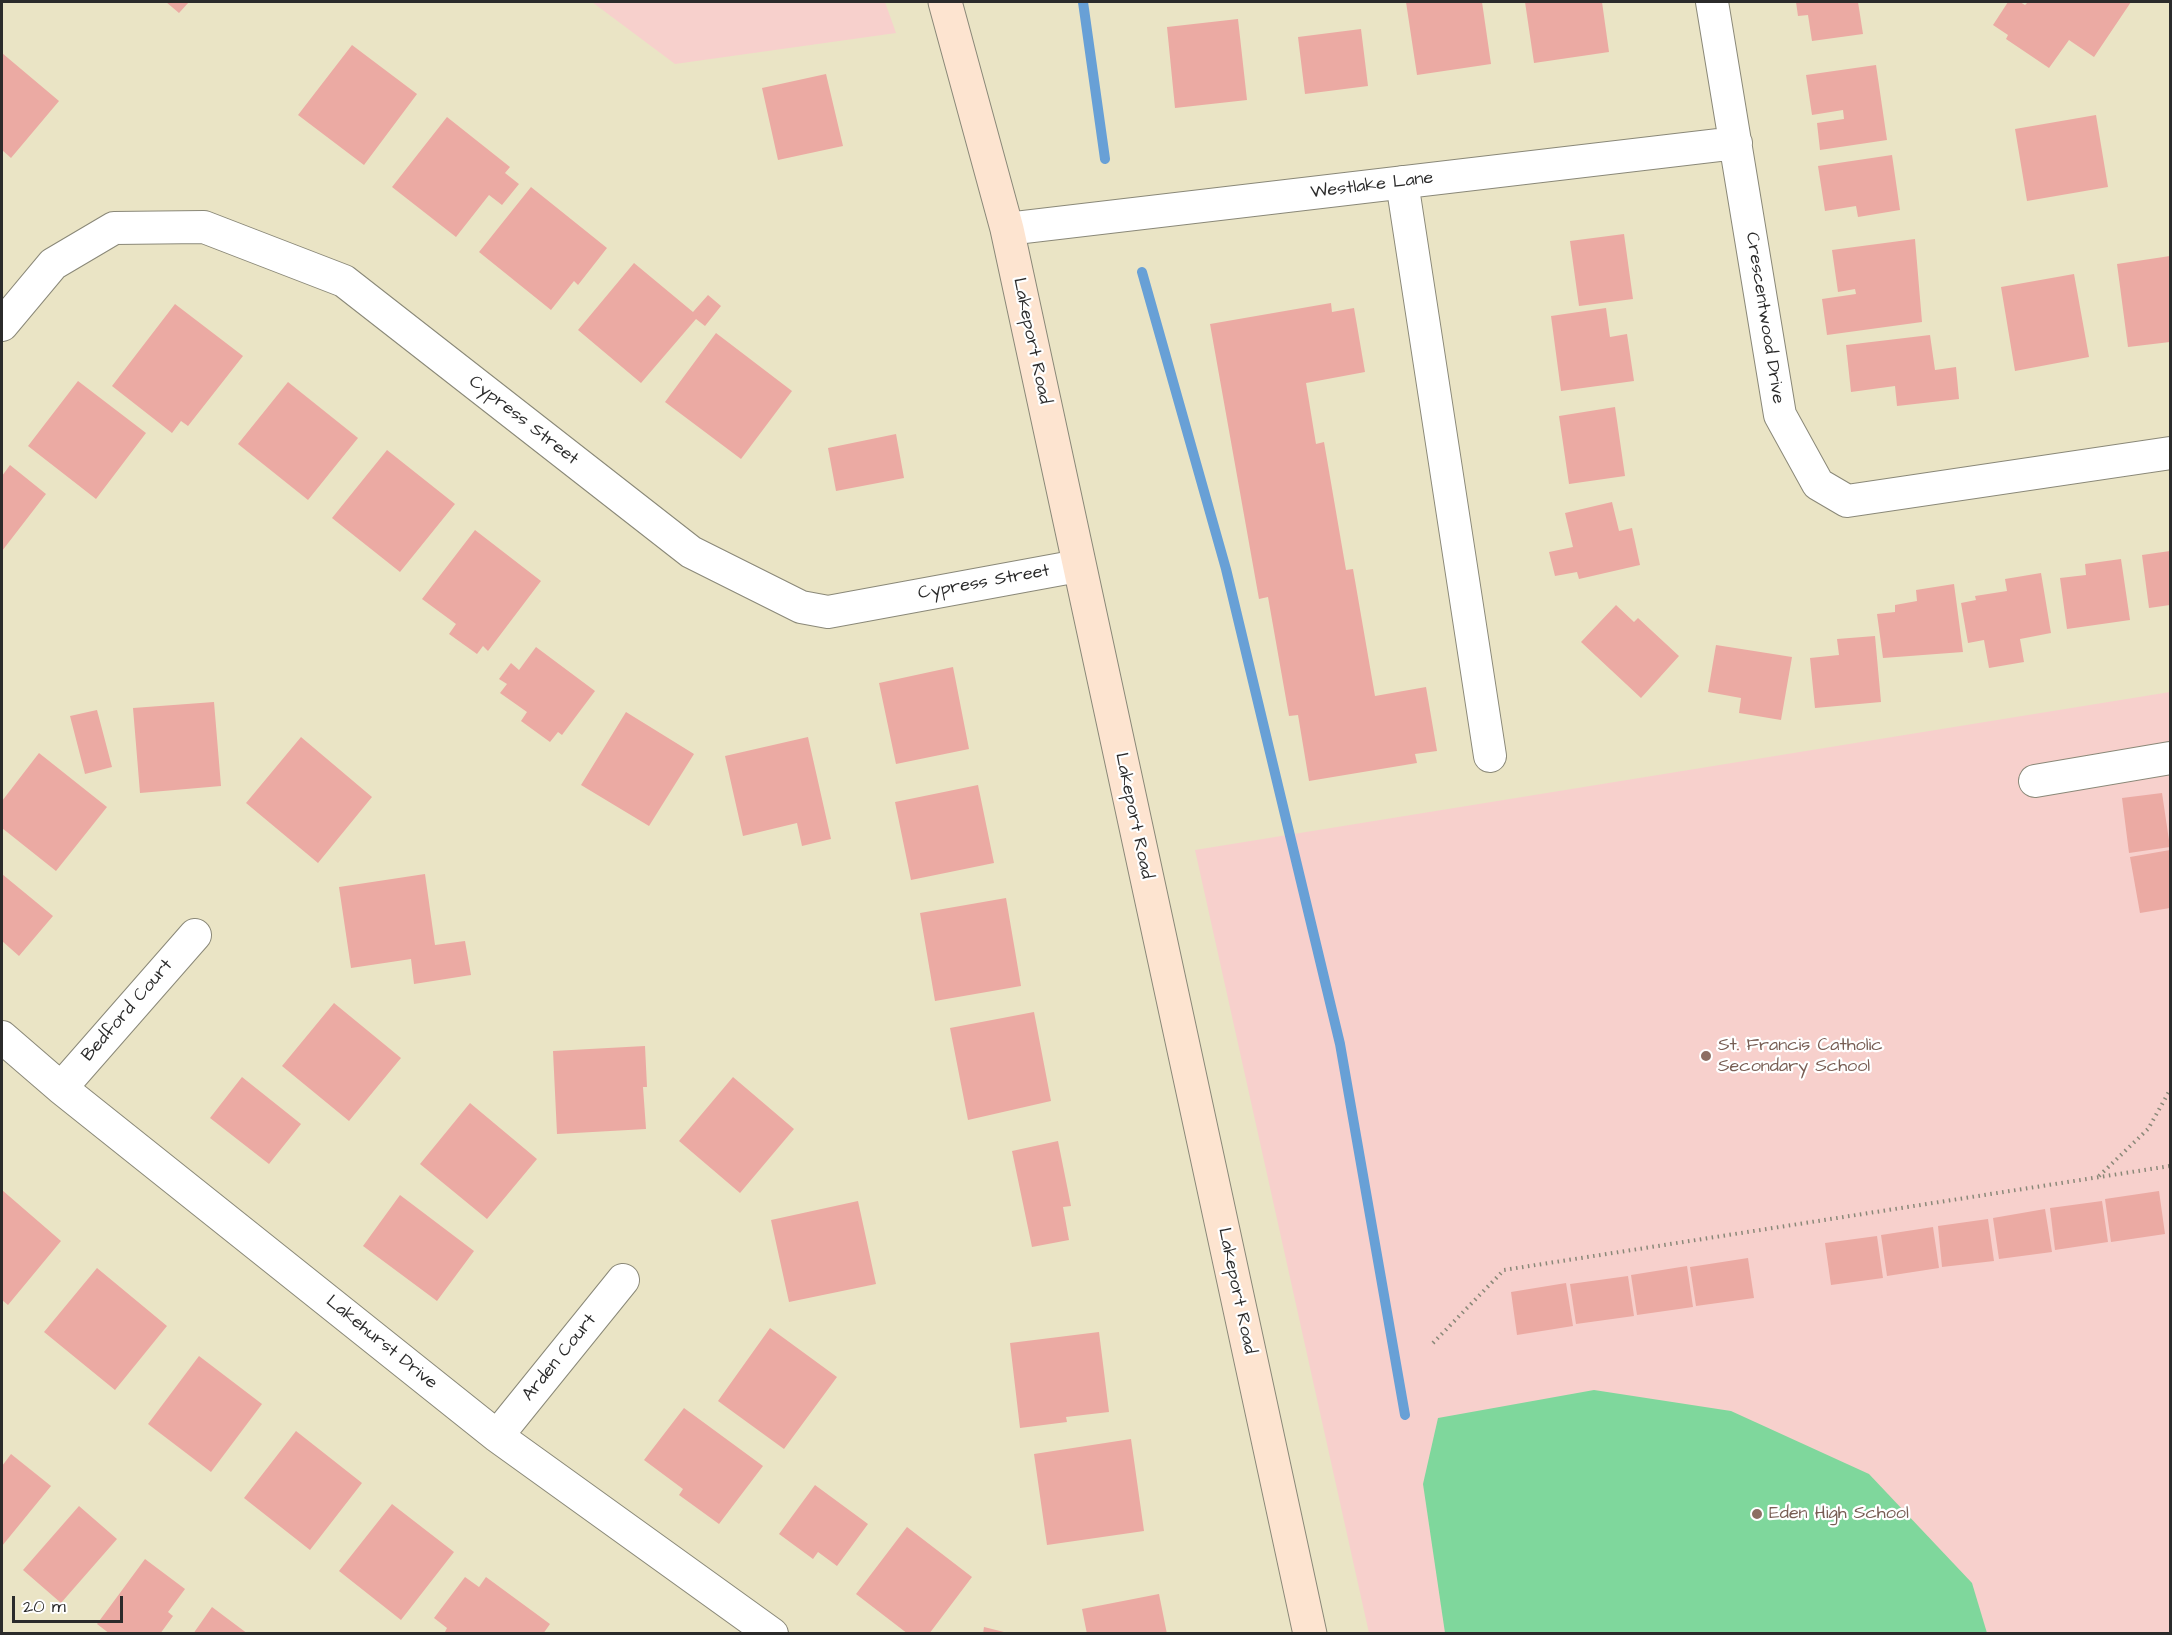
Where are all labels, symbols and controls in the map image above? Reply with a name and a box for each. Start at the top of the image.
street label: Westlake Lane [1309,168,1435,204]
street label: Crescentwood Drive [1740,231,1788,405]
street label: Lakeport Road [1007,276,1055,406]
street label: Cypress Street [464,372,582,470]
street label: Cypress Street [917,561,1051,605]
street label: Lakeport Road [1109,751,1157,881]
street label: Bedford Court [78,956,178,1066]
place label: St. Francis Catholic Secondary School [1718,1035,1883,1078]
marker: St. Francis Catholic Secondary School [1699,1049,1713,1063]
street label: Lakeport Road [1212,1226,1260,1356]
street label: Lakehurst Drive [321,1291,441,1395]
street label: Arden Court [518,1310,602,1406]
place label: Eden High School [1769,1503,1909,1525]
marker: Eden High School [1750,1507,1764,1521]
scale bar [15,1584,126,1622]
text: 20 m [23,1594,66,1619]

